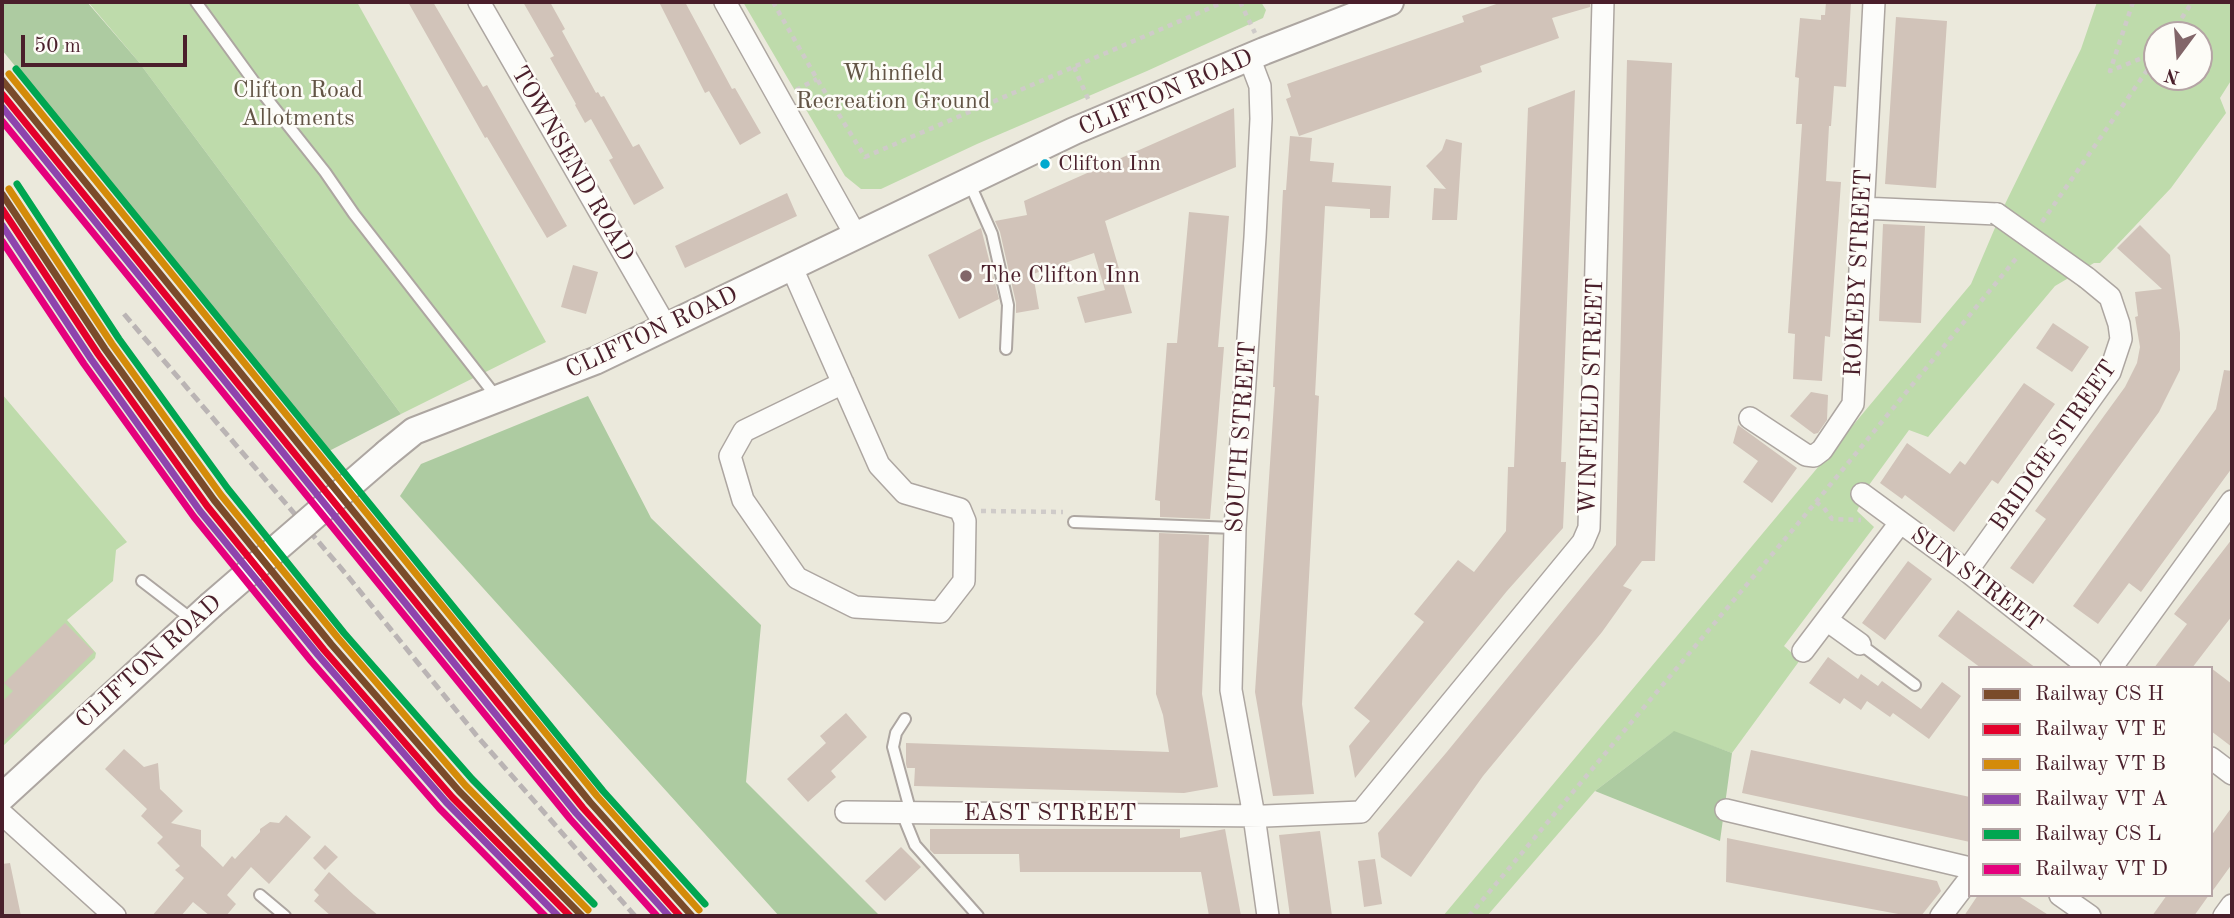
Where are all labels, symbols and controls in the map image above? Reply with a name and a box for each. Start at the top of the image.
scale bar [24,21,191,65]
north arrow [2143,21,2213,91]
text: 50 m [34,36,81,57]
street label: CLIFTON ROAD [1075,43,1257,143]
park label: Whinfield Recreation Ground [795,60,991,116]
street label: TOWNSEND ROAD [504,61,640,267]
text: N [2163,64,2182,86]
park label: Clifton Road Allotments [233,77,363,133]
place label: Clifton Inn [1058,151,1161,177]
marker: Clifton Inn [1038,157,1052,171]
street label: ROKEBY STREET [1839,168,1879,378]
place label: The Clifton Inn [980,262,1140,290]
marker: The Clifton Inn [958,268,974,284]
street label: WINFIELD STREET [1573,277,1611,515]
street label: CLIFTON ROAD [561,281,743,385]
street label: SOUTH STREET [1221,340,1263,534]
street label: BRIDGE STREET [1984,355,2124,537]
street label: SUN STREET [1904,521,2048,639]
street label: CLIFTON ROAD [70,589,228,735]
legend [1968,666,2213,897]
text: Railway CS H [2035,684,2164,705]
text: Railway VT E [2035,719,2166,740]
text: Railway VT B [2035,754,2166,775]
text: Railway VT A [2035,789,2168,810]
street label: EAST STREET [963,800,1137,828]
text: Railway CS L [2035,824,2161,845]
text: Railway VT D [2035,859,2168,880]

